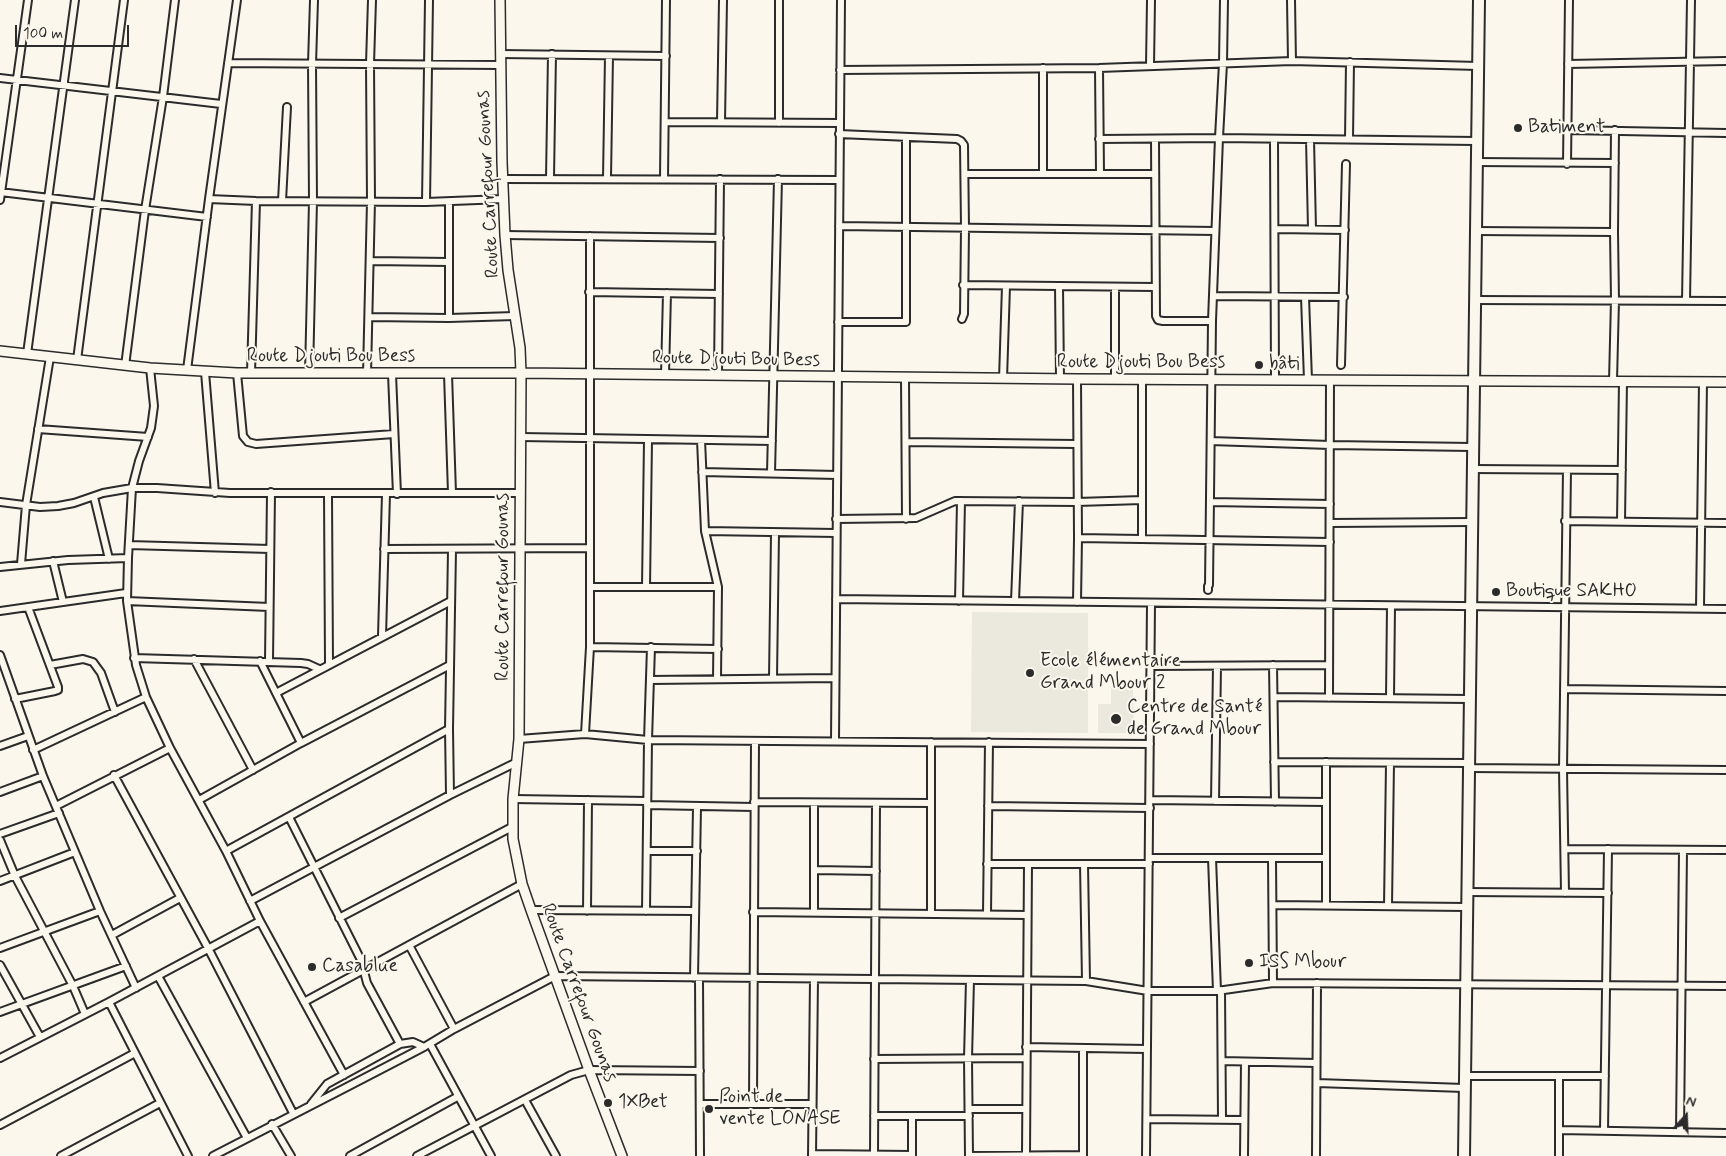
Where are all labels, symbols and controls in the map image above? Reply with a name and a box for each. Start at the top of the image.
scale bar [18,15,131,47]
text: 100 m [23,24,63,44]
street label: Route Carrefour Gounas [473,90,505,278]
place label: Batiment [1528,117,1605,139]
marker: Batiment [1512,122,1524,134]
street label: Route Djouti Bou Bess [247,346,415,368]
street label: Route Djouti Bou Bess [652,347,820,373]
street label: Route Djouti Bou Bess [1057,352,1225,374]
place label: bâti [1269,354,1300,376]
marker: bâti [1253,359,1265,371]
street label: Route Carrefour Gounas [493,493,515,681]
place label: Boutique SAKHO [1506,581,1637,603]
marker: Boutique SAKHO [1490,586,1502,598]
place label: Ecole élémentaire Grand Mbour 2 [1040,651,1181,695]
marker: Ecole élémentaire Grand Mbour 2 [1024,667,1036,679]
place label: Centre de Santé de Grand Mbour [1127,697,1262,741]
marker: Centre de Santé de Grand Mbour [1109,712,1123,726]
street label: Route Carrefour Gounas [535,901,621,1085]
place label: ISS Mbour [1259,952,1346,974]
place label: Casablue [322,956,398,978]
marker: ISS Mbour [1243,957,1255,969]
marker: Casablue [306,961,318,973]
place label: Point de vente LONASE [719,1087,841,1131]
north arrow [1661,1091,1711,1141]
place label: 1XBet [618,1092,668,1114]
text: N [1684,1092,1699,1112]
marker: 1XBet [602,1097,614,1109]
marker: Point de vente LONASE [703,1103,715,1115]

